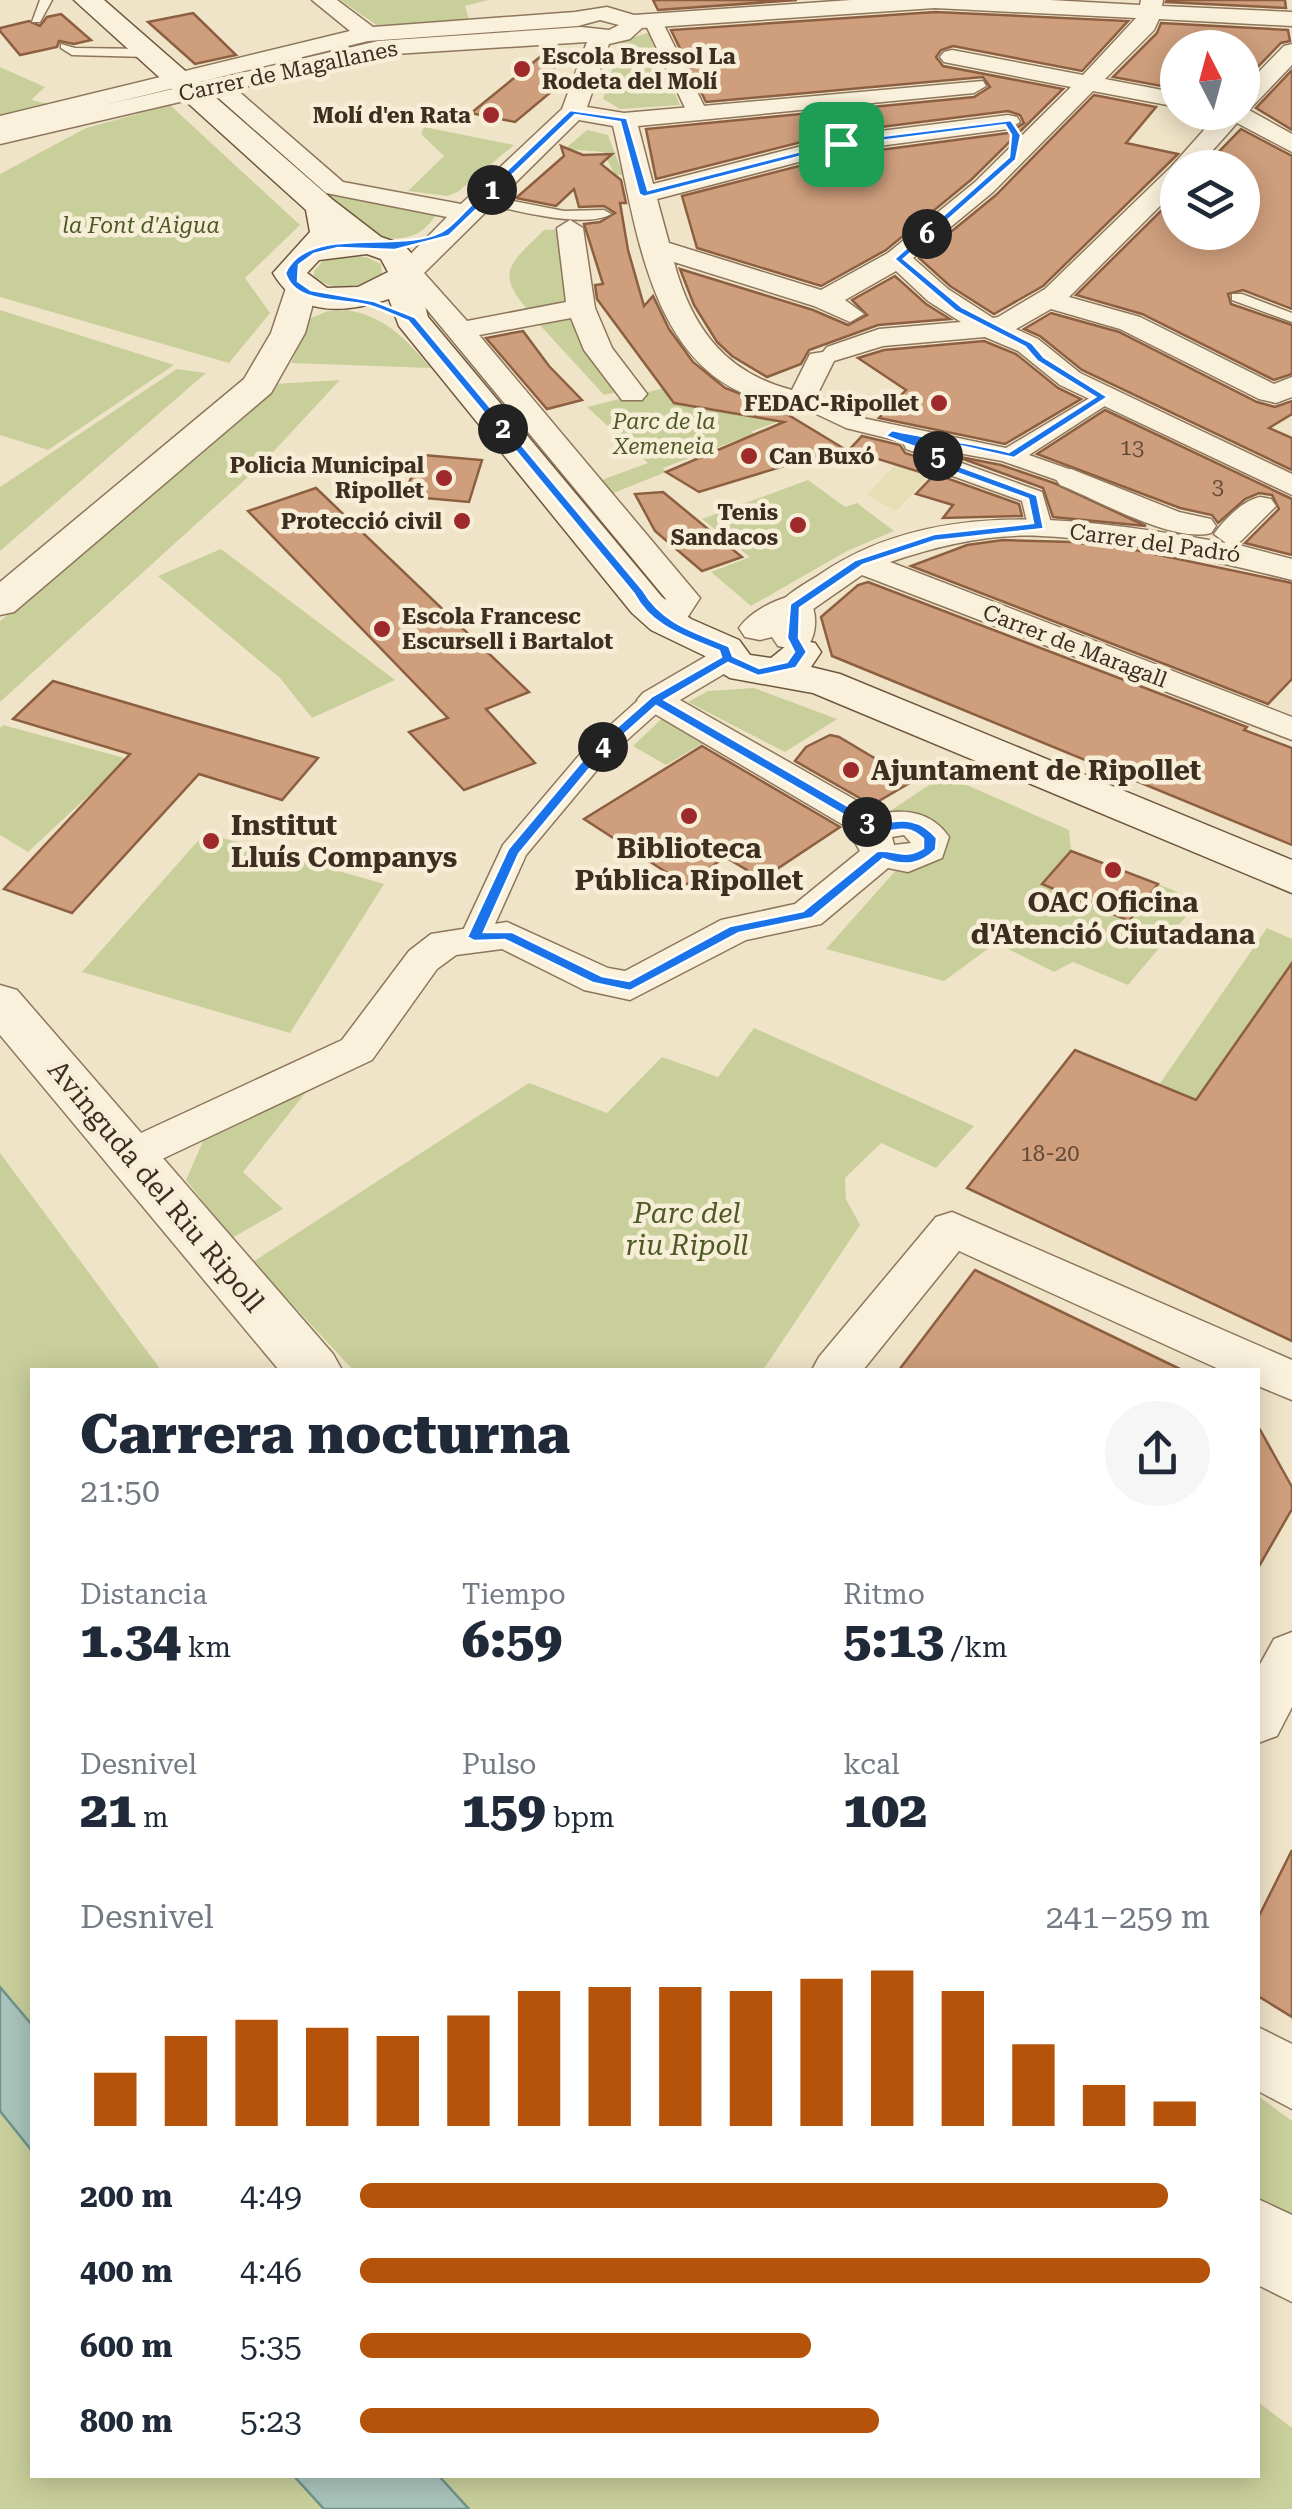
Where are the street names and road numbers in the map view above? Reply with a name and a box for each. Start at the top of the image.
street label: Carrer de Magallanes [176,36,400,106]
street label: Carrer del Padró [1068,519,1242,567]
street label: Carrer de Maragall [979,599,1171,693]
street label: Avinguda del Riu Ripoll [41,1053,271,1319]

